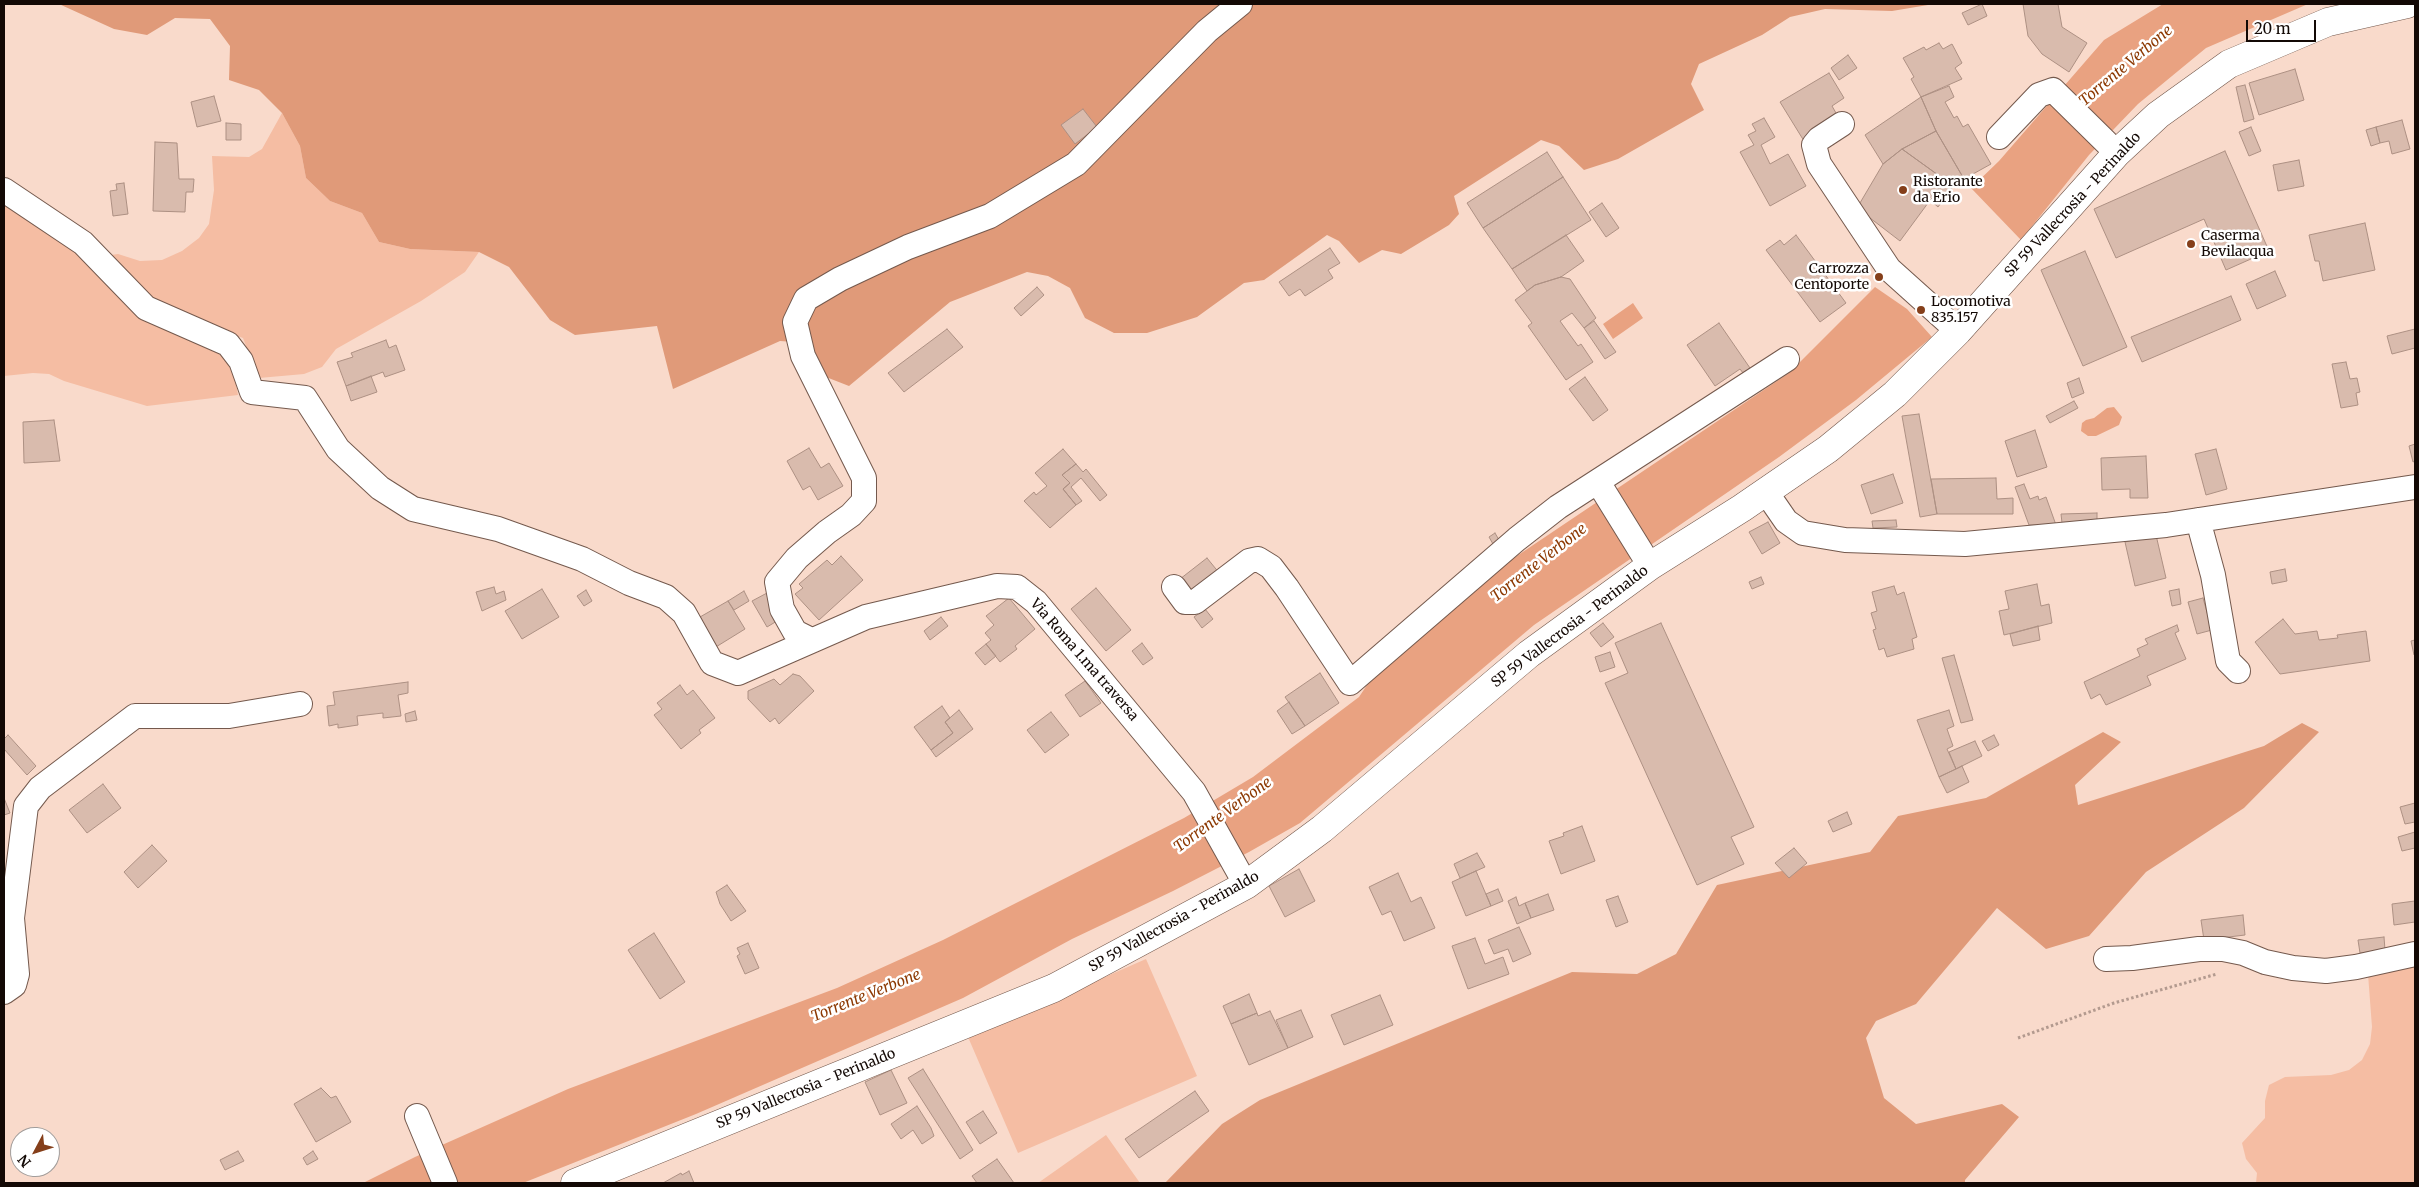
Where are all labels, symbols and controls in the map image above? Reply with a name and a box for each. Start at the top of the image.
scale bar [2249,10,2319,42]
text: 20 m [2254,19,2291,38]
water label: Torrente Verbone [2076,22,2176,110]
street label: SP 59 Vallecrosia - Perinaldo [2001,129,2145,281]
place label: Ristorante da Erio [1913,174,1983,206]
marker: Ristorante da Erio [1897,184,1909,196]
place label: Caserma Bevilacqua [2201,228,2274,260]
marker: Caserma Bevilacqua [2185,238,2197,250]
place label: Carrozza Centoporte [1794,261,1869,294]
marker: Carrozza Centoporte [1873,271,1885,283]
place label: Locomotiva 835.157 [1931,294,2011,326]
marker: Locomotiva 835.157 [1915,304,1927,316]
water label: Torrente Verbone [1488,520,1590,606]
street label: SP 59 Vallecrosia - Perinaldo [1488,563,1652,691]
street label: Via Roma 1.ma traversa [1026,596,1142,724]
water label: Torrente Verbone [1171,774,1275,856]
street label: SP 59 Vallecrosia - Perinaldo [1086,868,1262,976]
water label: Torrente Verbone [809,966,923,1026]
street label: SP 59 Vallecrosia - Perinaldo [714,1045,898,1133]
north arrow [10,1127,60,1177]
text: N [14,1151,35,1171]

